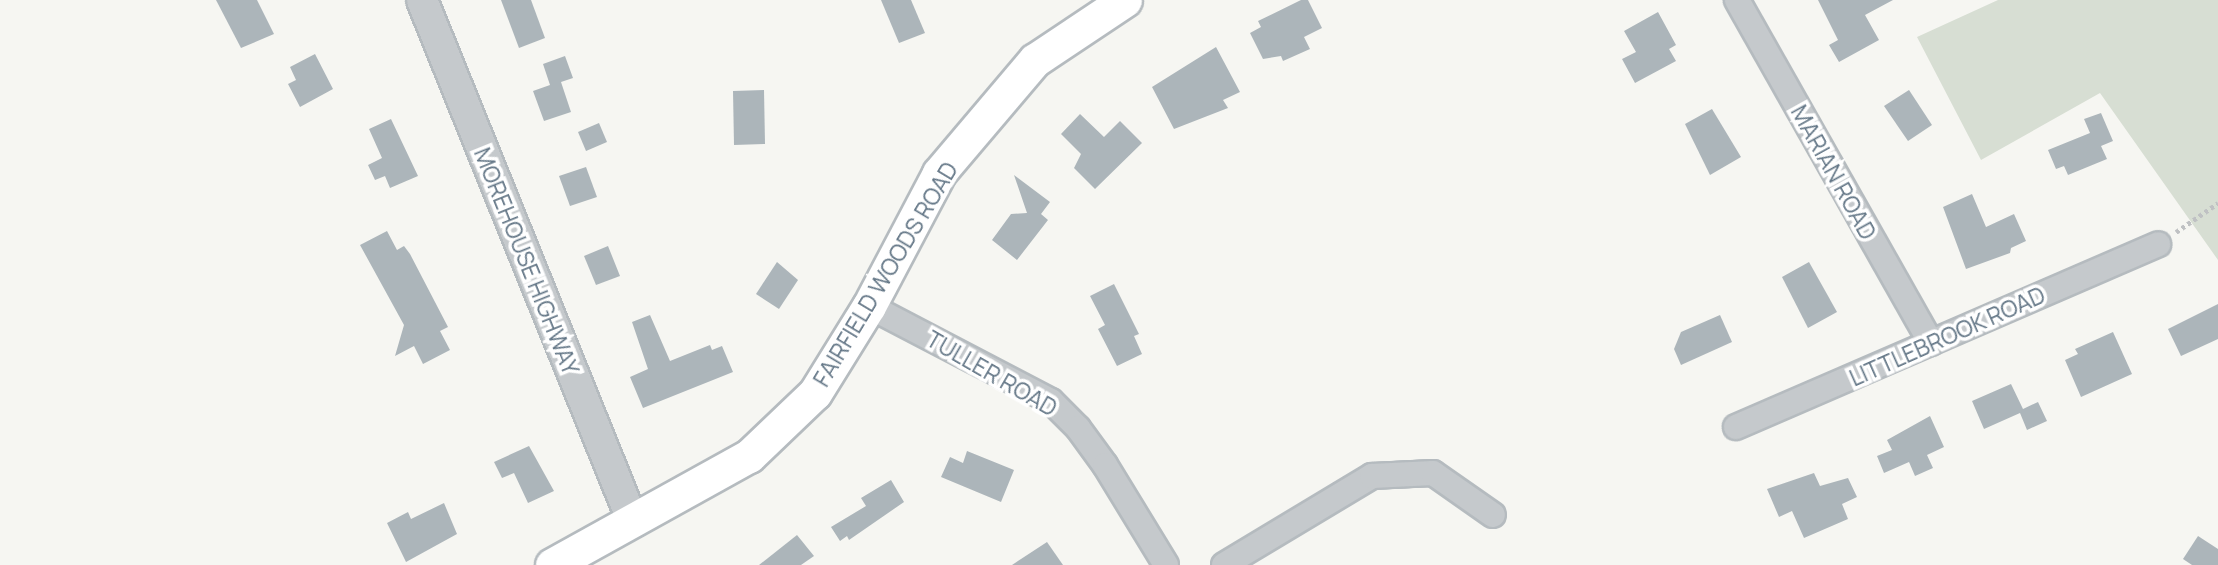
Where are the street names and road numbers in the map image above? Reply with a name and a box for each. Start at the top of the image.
street label: MARIAN ROAD [1786,100,1882,244]
street label: MOREHOUSE HIGHWAY [469,144,585,378]
street label: FAIRFIELD WOODS ROAD [807,157,963,391]
street label: LITTLEBROOK ROAD [1845,280,2049,392]
street label: TULLER ROAD [922,324,1062,422]

